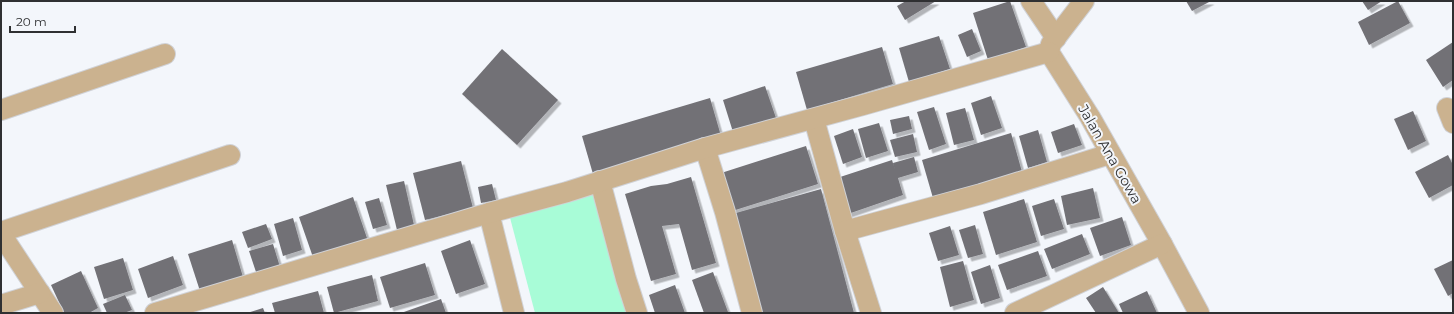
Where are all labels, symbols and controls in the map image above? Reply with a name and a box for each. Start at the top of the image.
scale bar [10,8,75,34]
text: 20 m [16,14,47,29]
street label: Jalan Ana Gowa [1074,100,1146,207]

